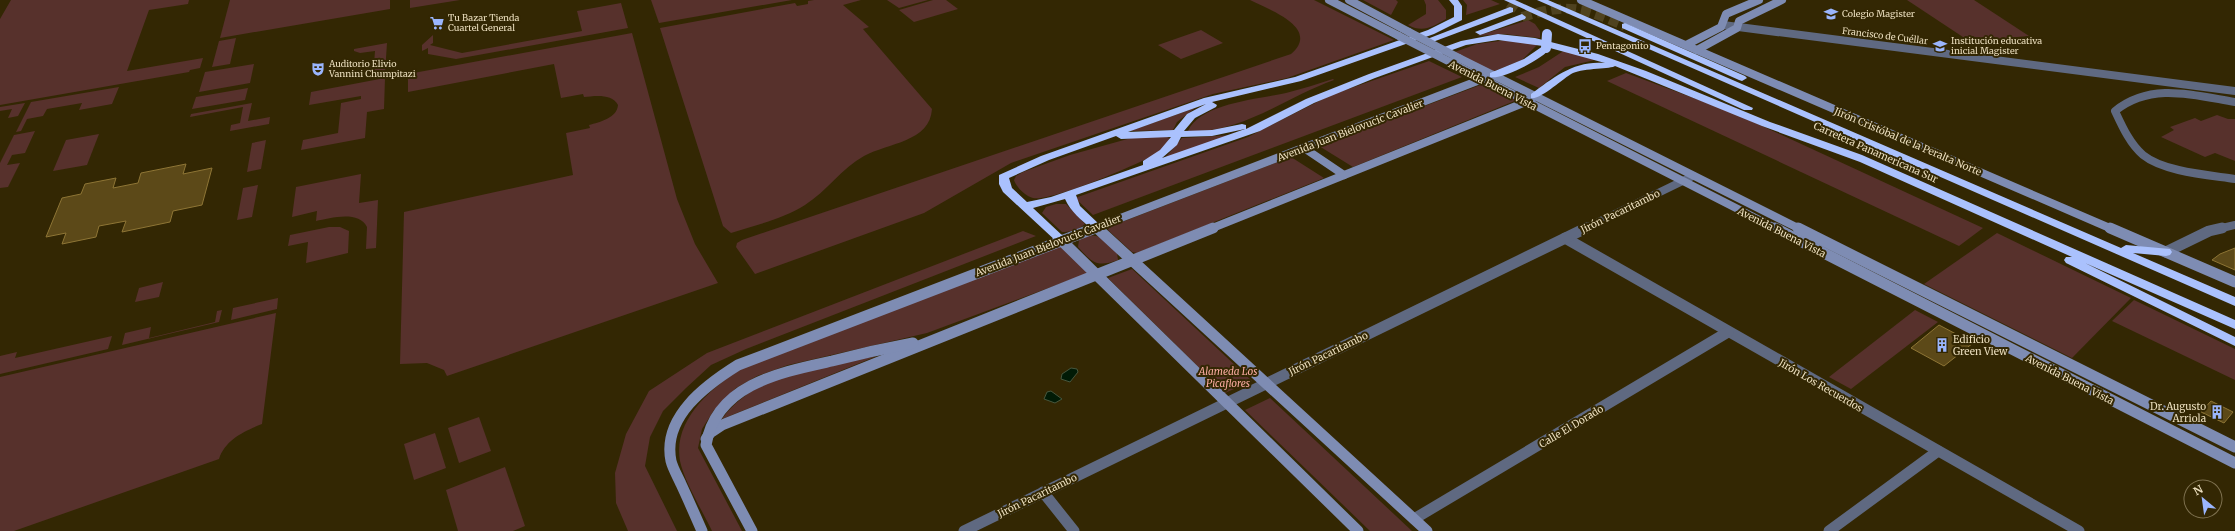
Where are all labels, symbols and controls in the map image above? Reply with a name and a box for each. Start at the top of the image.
school or university icon: Colegio Magister [1823,6,1839,22]
place label: Colegio Magister [1842,8,1915,19]
place label: Tu Bazar Tienda Cuartel General [448,12,520,33]
supermarket icon: Tu Bazar Tienda Cuartel General [429,15,445,31]
street label: Francisco de Cuéllar [1841,25,1929,46]
place label: Institución educativa inicial Magister [1951,35,2042,56]
bus stop icon: Pentagonito [1577,38,1593,54]
school or university icon: Institución educativa inicial Magister [1932,38,1948,54]
place label: Pentagonito [1596,40,1648,51]
street label: Avenida Buena Vista [1446,57,1540,114]
place label: Auditorio Elivio Vannini Chumpitazi [328,58,416,79]
theatre icon: Auditorio Elivio Vannini Chumpitazi [310,61,326,77]
street label: Avenida Juan Bielovucic Cavalier [1274,96,1425,165]
street label: Jirón Cristóbal de la Peralta Norte [1831,104,1983,178]
street label: Carretera Panamericana Sur [1812,119,1940,186]
street label: Jirón Pacaritambo [1578,187,1662,237]
street label: Avenida Buena Vista [1735,204,1829,261]
street label: Avenida Juan Bielovucic Cavalier [972,211,1123,280]
street label: Jirón Pacaritambo [1286,329,1370,379]
place label: Edificio Green View [1953,333,2008,358]
building icon: Edificio Green View [1934,337,1950,353]
street label: Avenida Buena Vista [2023,351,2117,408]
street label: Jirón Los Recuerdos [1776,356,1865,415]
park label: Alameda Los Picaflores [1198,365,1257,390]
place label: Dr. Augusto Arriola [2150,400,2207,425]
street label: Calle El Dorado [1537,402,1606,451]
building icon: Dr. Augusto Arriola [2209,404,2225,420]
street label: Jirón Pacaritambo [995,471,1079,521]
north arrow [2183,479,2223,519]
text: N [2191,482,2206,498]

